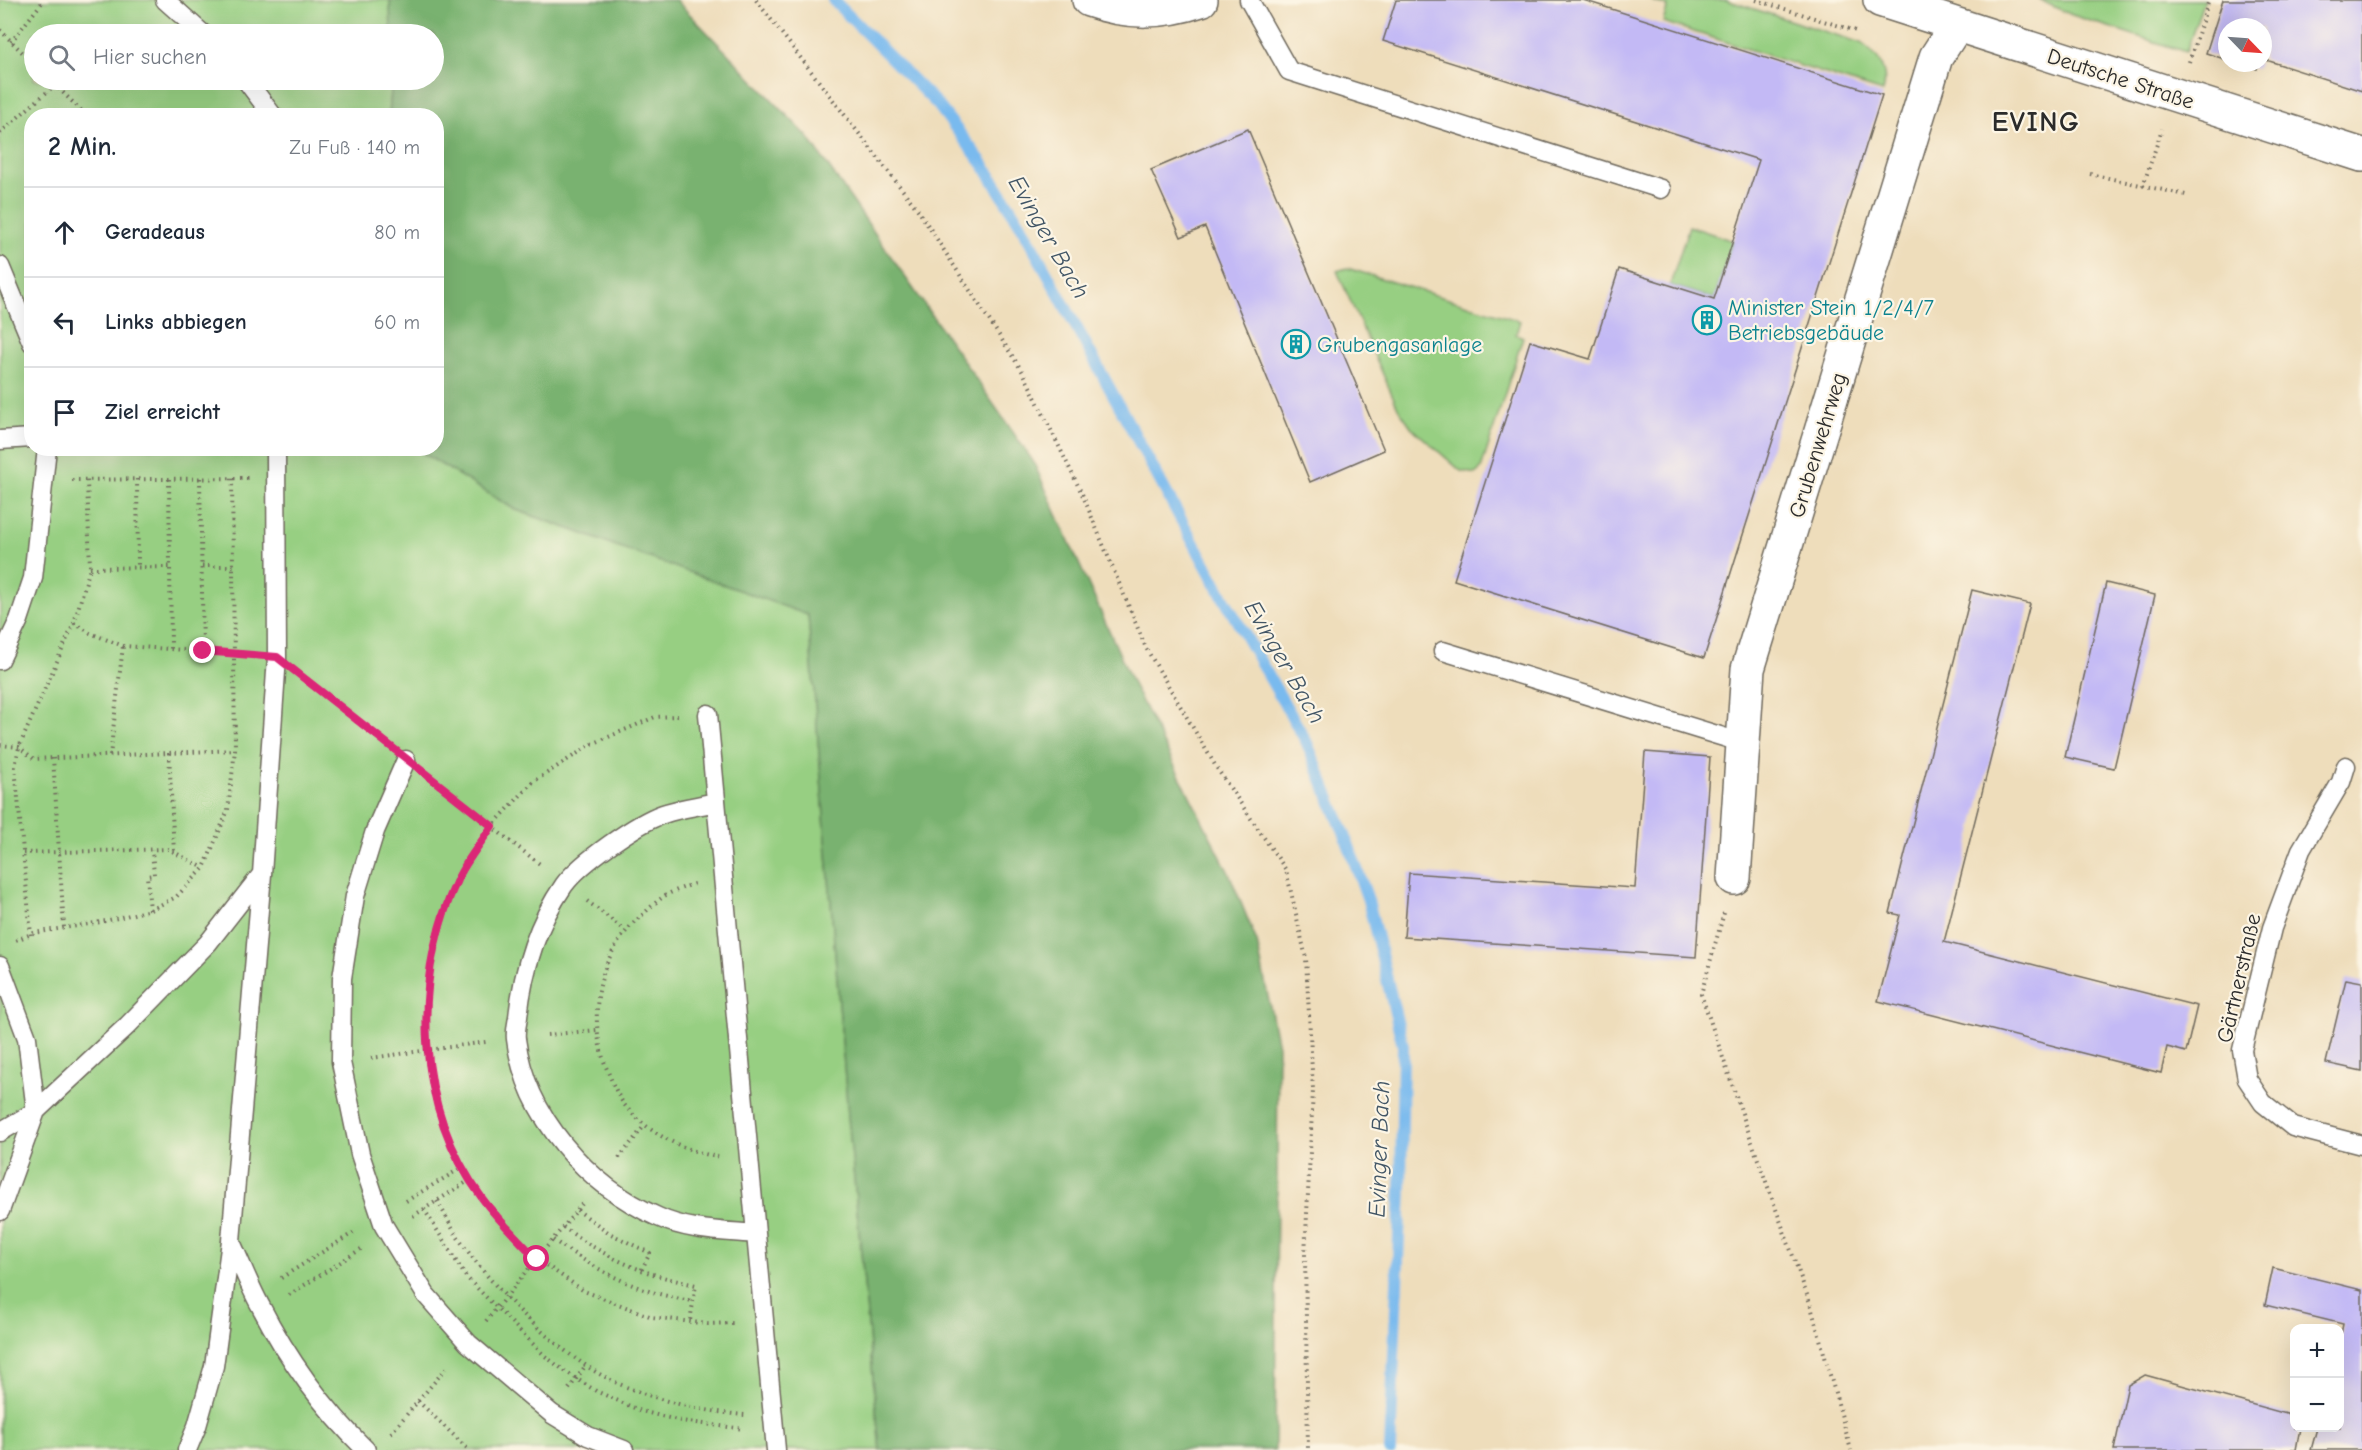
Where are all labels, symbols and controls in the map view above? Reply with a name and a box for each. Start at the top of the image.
north arrow [2218,18,2272,72]
search box [24,24,444,90]
icon: search [45,41,78,74]
street label: Deutsche Straße [2044,43,2197,115]
text: Hier suchen [93,44,207,70]
district label: EVING [1992,106,2080,138]
text: 2 Min. [48,132,116,162]
text: Zu Fuß · 140 m [289,136,420,159]
water label: Evinger Bach [1003,171,1095,303]
icon: ahead [48,216,81,249]
text: Geradeaus [105,219,205,245]
text: 80 m [374,221,420,244]
place label: Minister Stein 1/2/4/7 Betriebsgebäude [1728,295,1934,346]
building icon: Minister Stein 1/2/4/7 Betriebsgebäude [1691,304,1723,336]
icon: left [48,306,81,339]
text: Links abbiegen [105,309,247,335]
text: 60 m [374,311,420,334]
building icon: Grubengasanlage [1280,328,1312,360]
place label: Grubengasanlage [1317,332,1482,358]
street label: Grubenwehrweg [1784,370,1852,521]
icon: arrive [48,396,81,429]
text: Ziel erreicht [105,399,220,425]
water label: Evinger Bach [1239,596,1331,728]
route end [189,637,215,663]
street label: Gärtnerstraße [2211,911,2266,1045]
water label: Evinger Bach [1363,1080,1395,1218]
route start [523,1245,549,1271]
map controls [2290,1324,2344,1432]
button: + [2290,1324,2344,1378]
button: − [2290,1378,2344,1432]

